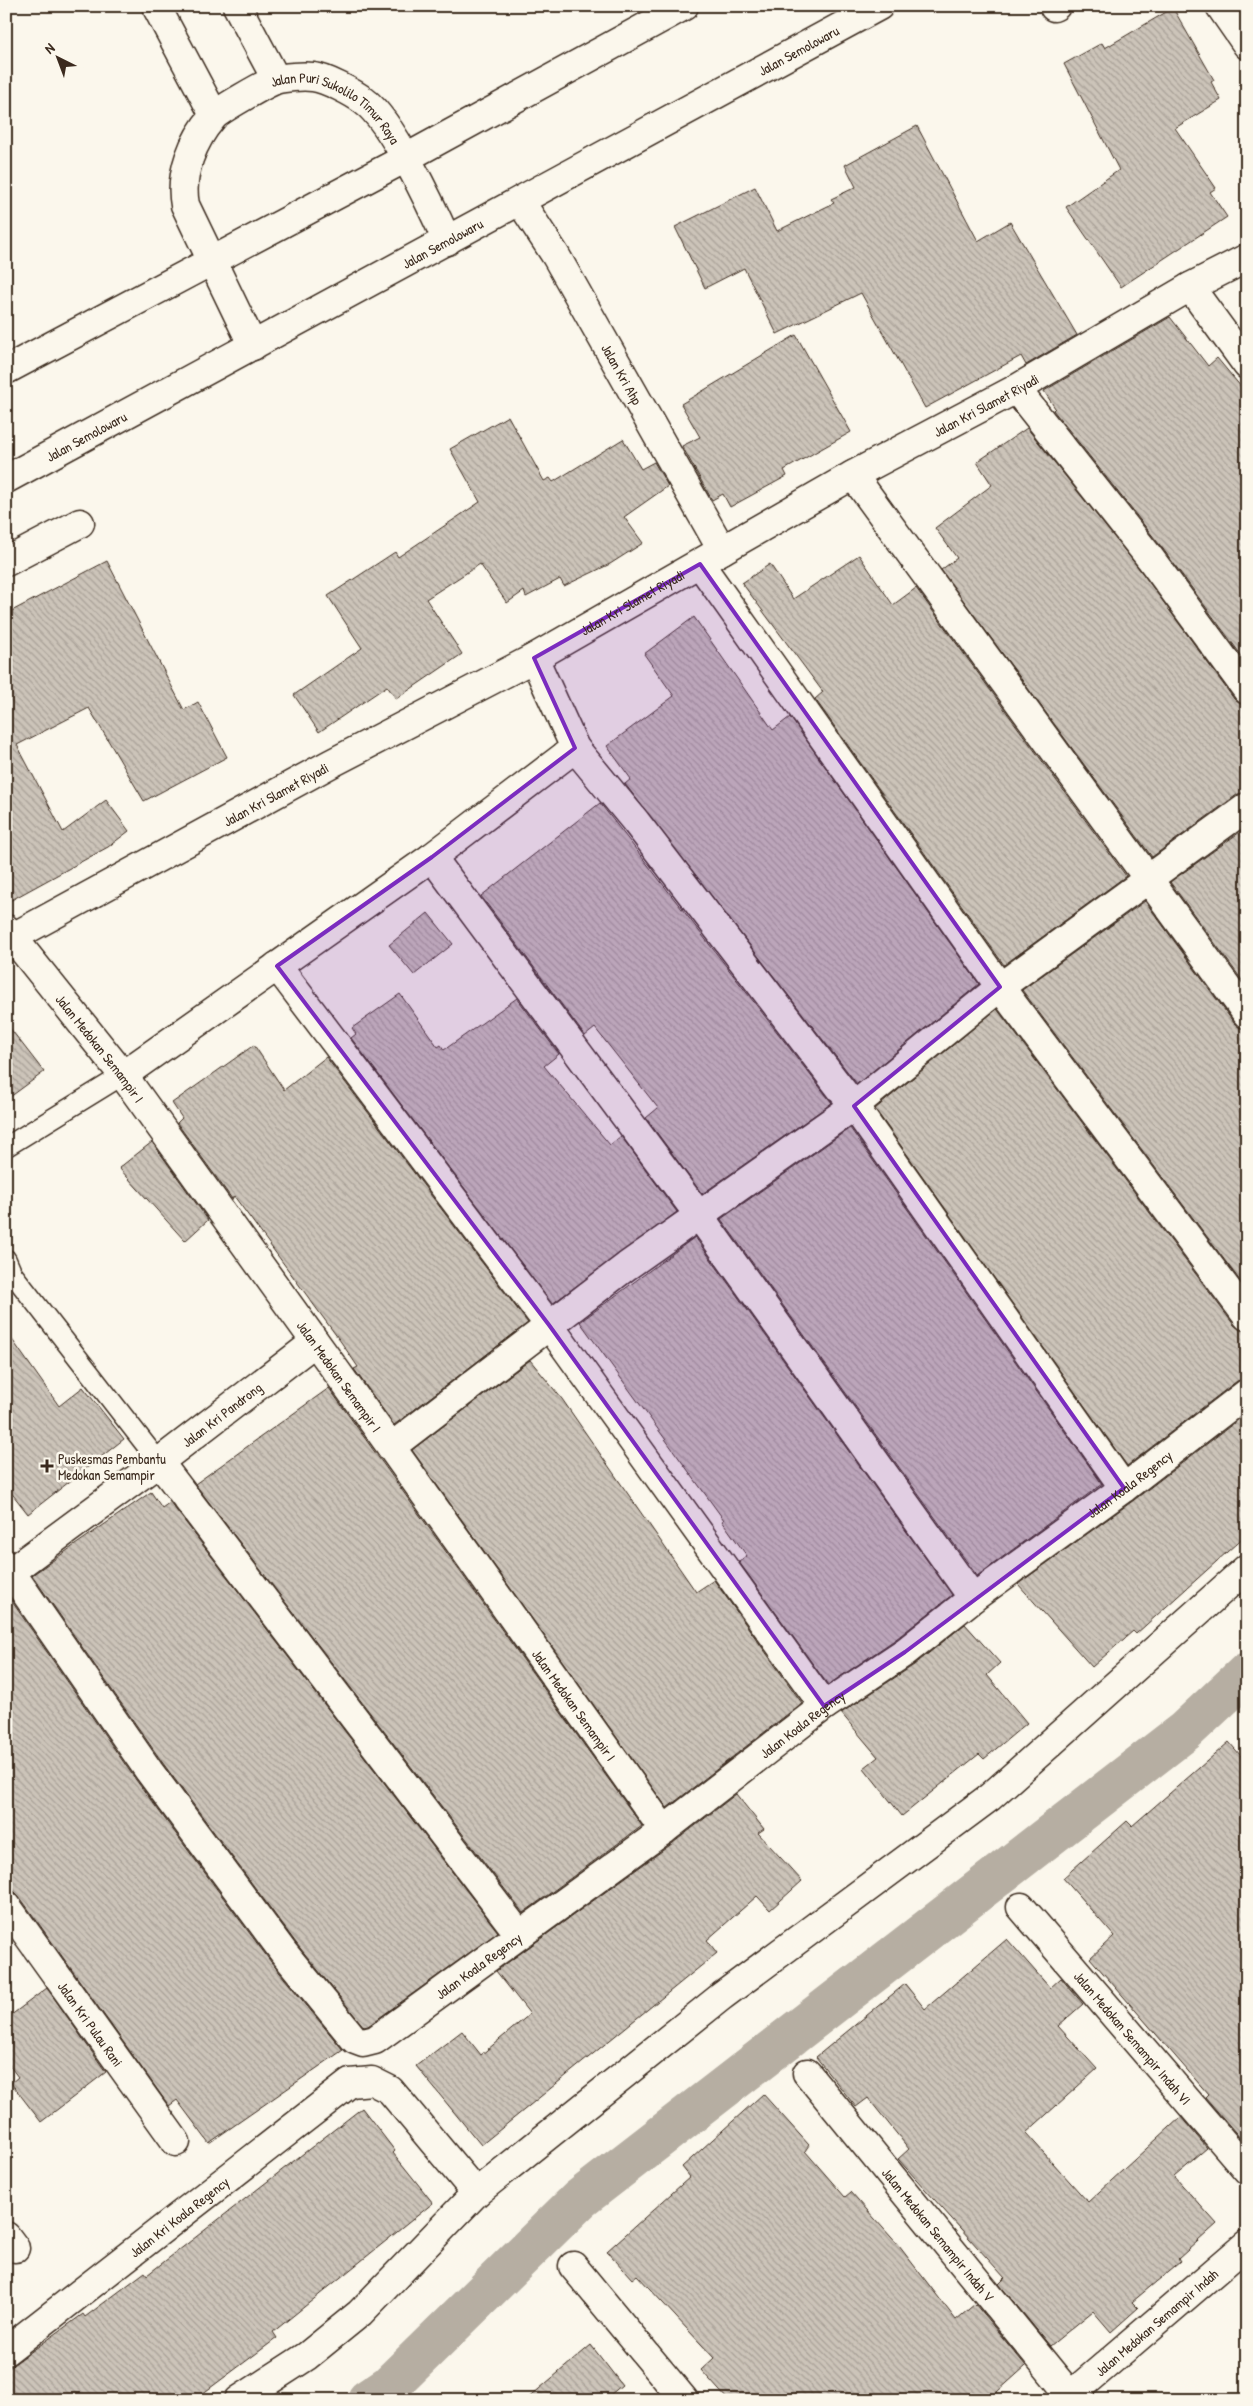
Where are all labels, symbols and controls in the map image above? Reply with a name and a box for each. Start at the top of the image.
street label: Jalan Semolowaru [755,20,842,79]
north arrow [32,32,82,82]
text: N [40,38,58,58]
street label: Jalan Puri Sukolilo Timur Raya [267,67,405,148]
street label: Jalan Semolowaru [398,213,486,272]
street label: Jalan Kri Ahp [598,340,647,408]
street label: Jalan Kri Slamet Riyadi [930,368,1042,441]
street label: Jalan Semolowaru [42,406,130,465]
street label: Jalan Kri Slamet Riyadi [577,564,687,639]
street label: Jalan Kri Slamet Riyadi [220,757,331,830]
street label: Jalan Medokan Semampir I [52,990,149,1106]
street label: Jalan Medokan Semampir I [293,1316,386,1435]
street label: Jalan Kri Pandrong [178,1377,266,1451]
street label: Jalan Koala Regency [1083,1445,1176,1522]
place label: Puskesmas Pembantu Medokan Semampir [58,1449,166,1485]
marker: Puskesmas Pembantu Medokan Semampir [40,1459,54,1473]
street label: Jalan Medokan Semampir I [528,1645,621,1764]
street label: Jalan Koala Regency [756,1685,849,1762]
street label: Jalan Koala Regency [431,1927,526,2003]
street label: Jalan Medokan Semampir Indah VI [1070,1967,1196,2108]
street label: Jalan Kri Pulau Rani [54,1977,128,2070]
street label: Jalan Medokan Semampir Indah V [878,2163,999,2305]
street label: Jalan Kri Koala Regency [125,2172,233,2261]
street label: Jalan Medokan Semampir Indah [1091,2264,1222,2380]

